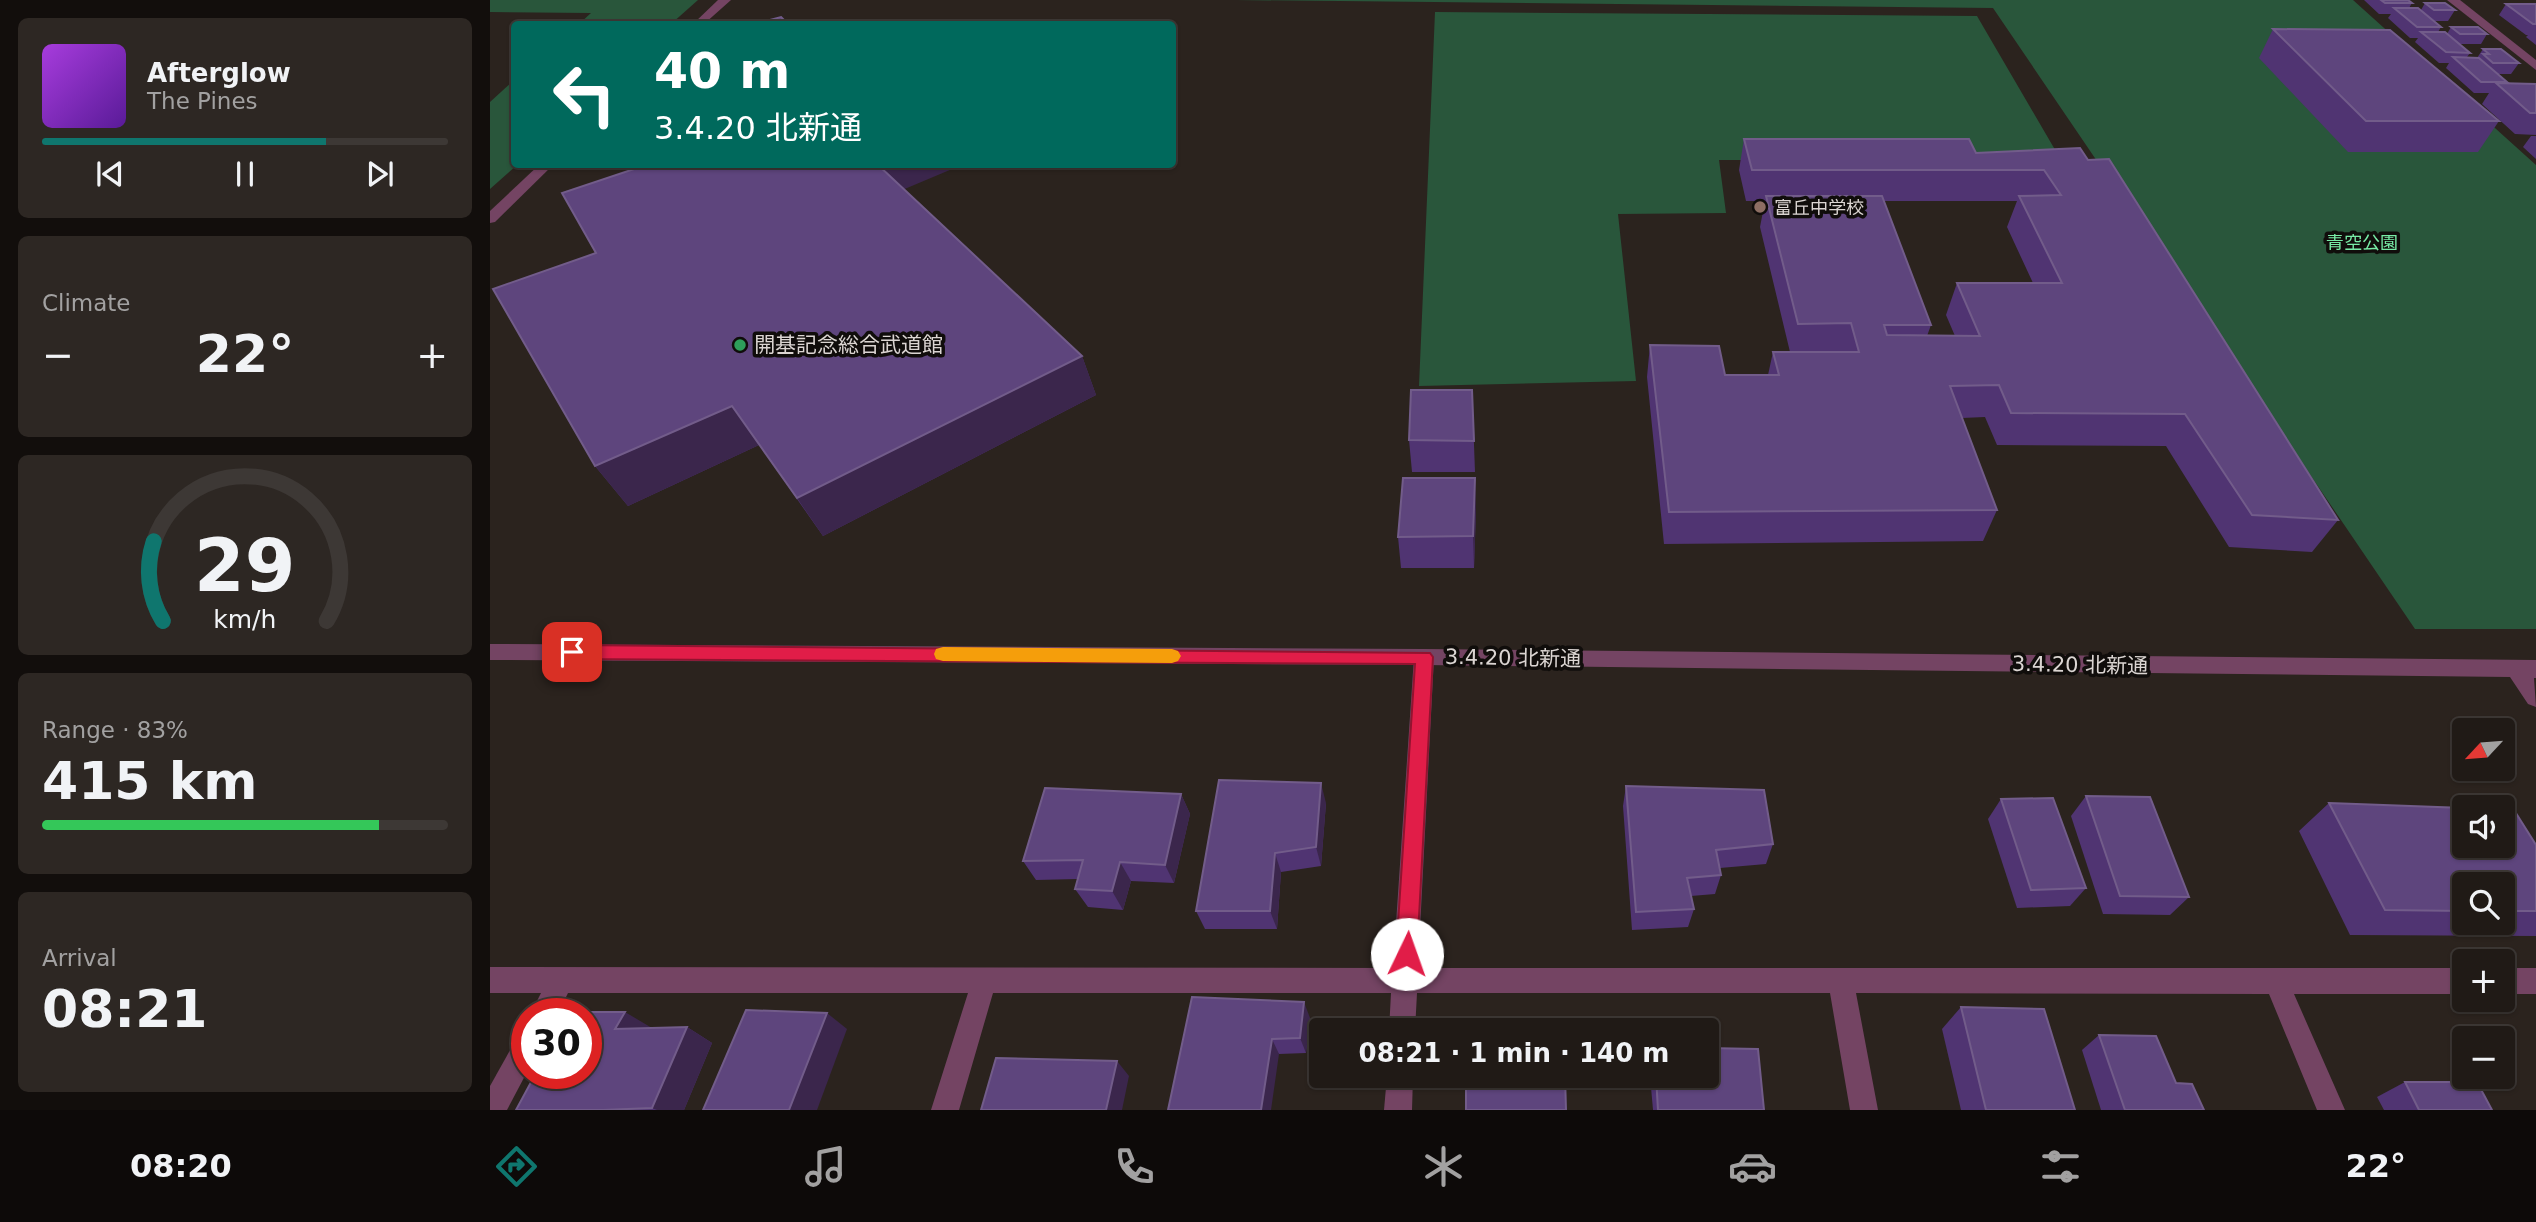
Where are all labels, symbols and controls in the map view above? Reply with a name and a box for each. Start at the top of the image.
text: 40 m [654,43,790,100]
icon: left [539,49,630,140]
text: Afterglow [147,58,291,88]
text: The Pines [147,88,258,114]
text: 3.4.20 北新通 [654,109,862,147]
icon: previous [91,155,129,193]
icon: pause [226,155,264,193]
icon: next [361,155,399,193]
place label: 富丘中学校 [1774,197,1864,218]
marker: 富丘中学校 [1752,199,1768,215]
park label: 青空公園 [2326,232,2398,253]
text: Climate [42,290,131,316]
text: 22° [196,324,294,384]
text: − [42,333,74,377]
text: + [416,333,448,377]
place label: 開基記念総合武道館 [754,333,943,357]
marker: 開基記念総合武道館 [732,337,748,353]
text: 29 [194,523,296,608]
text: km/h [213,605,277,634]
pin [542,622,602,682]
icon: arrive [553,633,591,671]
street label: 3.4.20 北新通 [1445,645,1581,671]
street label: 3.4.20 北新通 [2012,652,2148,678]
text: Range · 83% [42,717,188,743]
north arrow [2452,718,2515,780]
map controls [2452,718,2515,1089]
text: 415 km [42,751,257,811]
button: sound [2452,795,2515,858]
button: search [2452,872,2515,935]
position arrow [1370,917,1444,991]
text: Arrival [42,945,117,971]
button: + [2452,949,2515,1012]
text: 08:21 [42,979,208,1039]
speed limit sign: 30 [511,998,602,1089]
button: − [2452,1026,2515,1089]
text: 08:21 · 1 min · 140 m [1359,1038,1669,1068]
icon: directions [492,1142,541,1191]
icon: music [801,1142,850,1191]
icon: phone [1110,1142,1159,1191]
icon: climate [1419,1142,1468,1191]
icon: car [1728,1142,1777,1191]
icon: filters [2036,1142,2085,1191]
text: 08:20 [130,1147,232,1185]
text: 22° [2345,1147,2406,1185]

